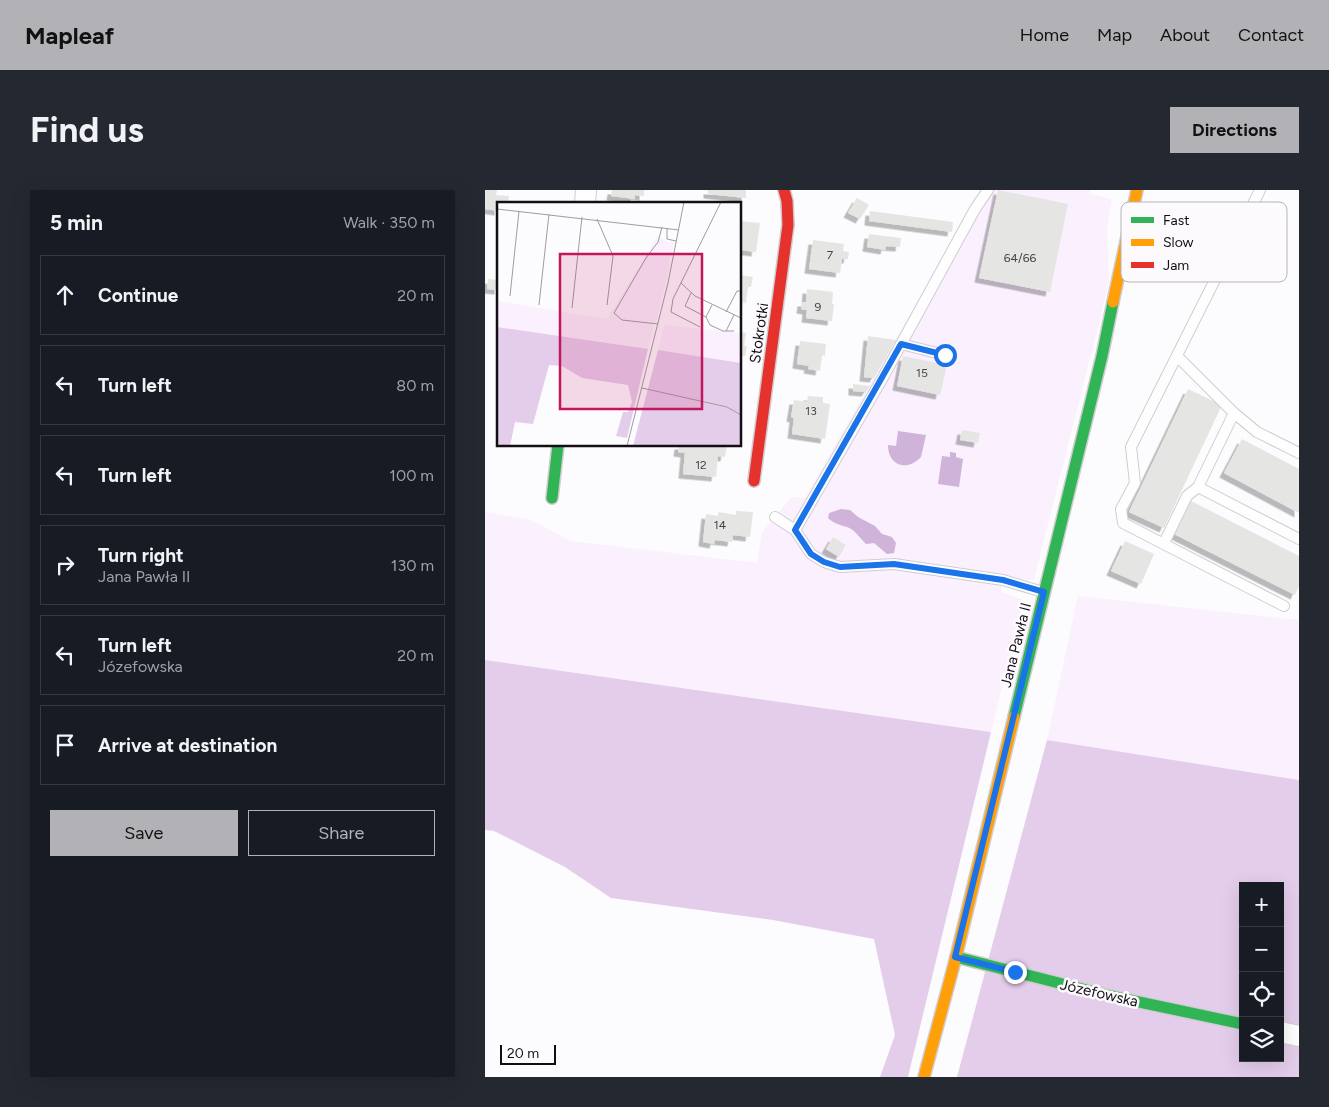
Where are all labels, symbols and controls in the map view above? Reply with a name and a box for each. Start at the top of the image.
text: Mapleaf [25,21,114,50]
text: Home [1020,24,1069,46]
text: Map [1097,24,1132,46]
text: About [1160,24,1210,46]
text: Contact [1238,24,1304,46]
button: Directions [1170,107,1299,153]
text: Find us [30,109,144,151]
inset map [497,202,741,446]
legend [1121,202,1287,282]
text: 5 min [50,210,103,235]
text: Fast [1163,212,1189,229]
text: Walk · 350 m [343,213,435,232]
text: Slow [1163,234,1194,251]
house number: 7 [827,248,834,262]
house number: 64/66 [1004,251,1036,265]
text: Jam [1163,257,1189,274]
icon: ahead [51,281,79,309]
text: Continue [98,284,178,307]
text: 20 m [397,286,434,305]
house number: 9 [815,300,822,314]
street label: Stokrotki [746,302,772,364]
route start [934,344,957,367]
house number: 15 [916,366,928,380]
icon: left [51,371,79,399]
text: Turn left [98,374,172,397]
text: 80 m [396,376,434,395]
house number: 13 [805,404,817,418]
house number: 12 [695,458,707,472]
icon: left [51,461,79,489]
text: Turn left [98,464,172,487]
text: 100 m [389,466,434,485]
house number: 14 [714,518,727,532]
text: Turn right [98,544,184,567]
icon: right [51,551,79,579]
text: 130 m [391,556,434,575]
text: Jana Pawła II [98,567,190,586]
street label: Jana Pawła II [997,601,1035,689]
text: Turn left [98,634,172,657]
icon: left [51,641,79,669]
text: 20 m [397,646,434,665]
text: Józefowska [98,657,183,676]
icon: arrive [51,731,79,759]
text: Arrive at destination [98,734,277,757]
button: Save [50,810,238,856]
button: Share [248,810,435,856]
map controls [1239,882,1284,1062]
button: + [1239,882,1284,927]
button: − [1239,927,1284,972]
route end [1004,961,1027,984]
button: locate [1239,972,1284,1017]
street label: Józefowska [1058,975,1140,1011]
button: layers [1239,1017,1284,1062]
scale bar [500,1042,556,1065]
text: 20 m [507,1045,539,1062]

